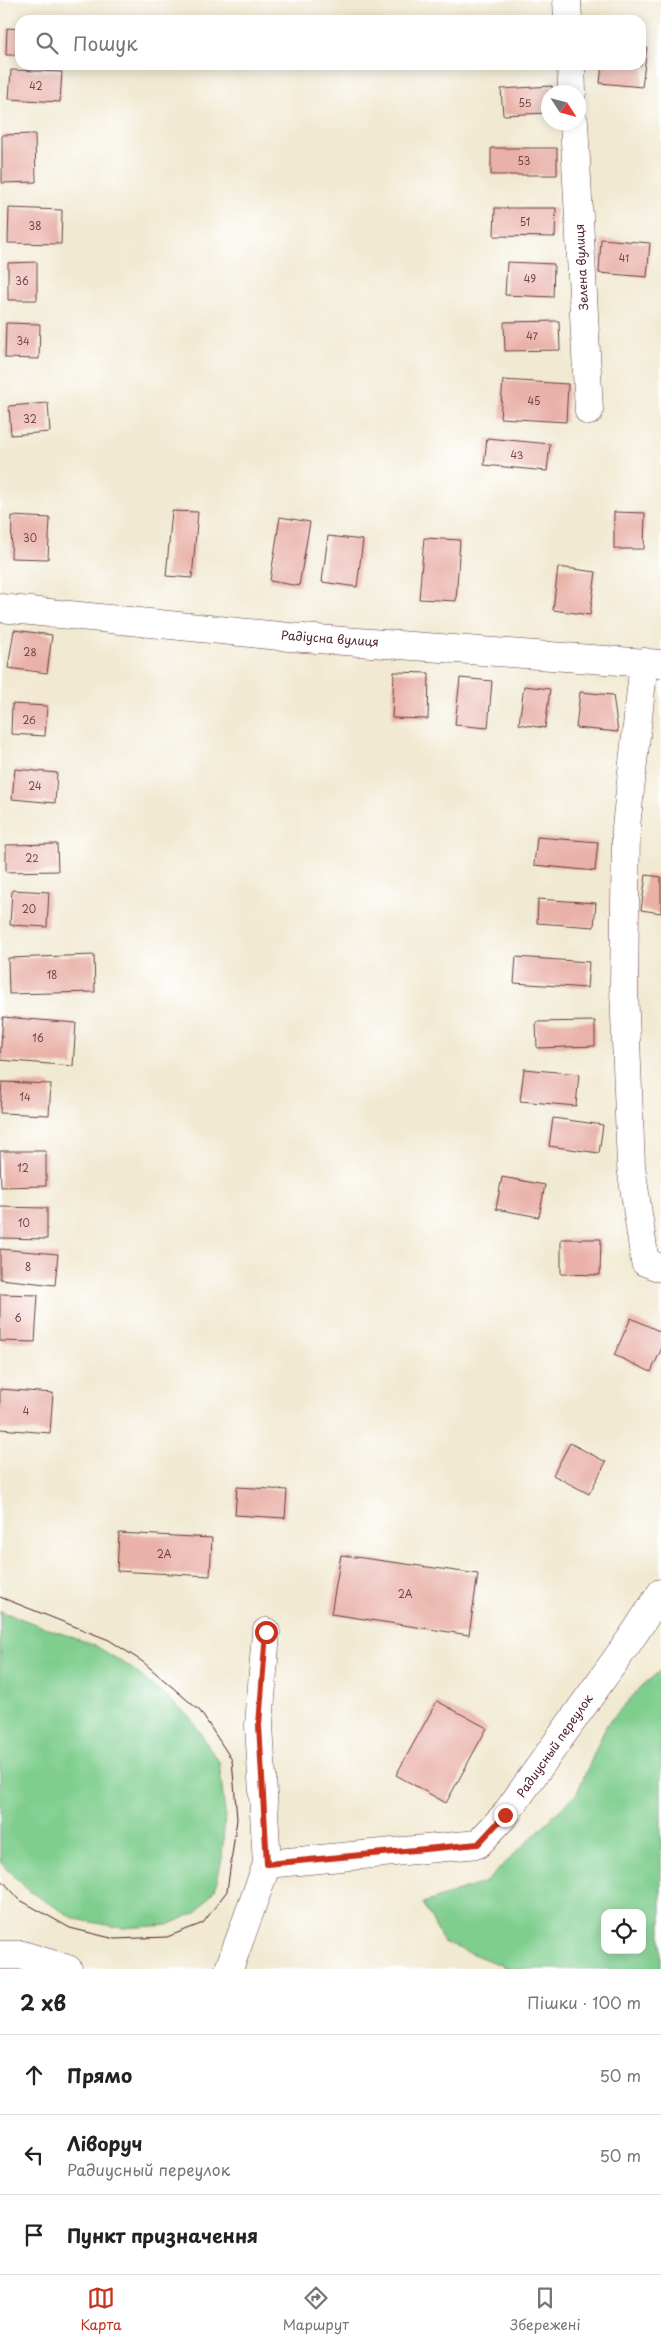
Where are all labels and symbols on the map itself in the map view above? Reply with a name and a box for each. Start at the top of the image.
house number: 42 [29,78,43,93]
north arrow [541,85,586,130]
house number: 55 [519,95,532,110]
house number: 53 [518,153,530,168]
house number: 51 [520,214,530,229]
house number: 38 [29,218,41,233]
street label: Зелена вулиця [570,223,592,311]
house number: 41 [619,250,629,265]
house number: 49 [524,271,536,286]
house number: 36 [15,273,29,288]
house number: 47 [526,328,539,343]
house number: 34 [16,333,30,348]
house number: 45 [528,393,540,408]
house number: 32 [23,411,37,426]
house number: 43 [511,447,524,462]
house number: 30 [23,530,37,545]
street label: Радіусна вулиця [281,626,380,650]
house number: 28 [23,644,37,659]
house number: 26 [22,712,36,727]
house number: 24 [28,778,42,793]
house number: 22 [25,850,39,865]
house number: 20 [22,901,36,916]
house number: 18 [47,967,57,982]
house number: 16 [32,1030,44,1045]
house number: 14 [19,1089,31,1104]
house number: 12 [17,1160,29,1175]
house number: 10 [18,1215,30,1230]
house number: 8 [25,1259,31,1274]
house number: 6 [14,1310,22,1325]
house number: 4 [23,1403,30,1418]
house number: 2А [157,1546,172,1561]
house number: 2А [398,1586,413,1601]
route start [255,1621,278,1644]
street label: Радиусный переулок [512,1689,597,1801]
route end [494,1804,517,1827]

